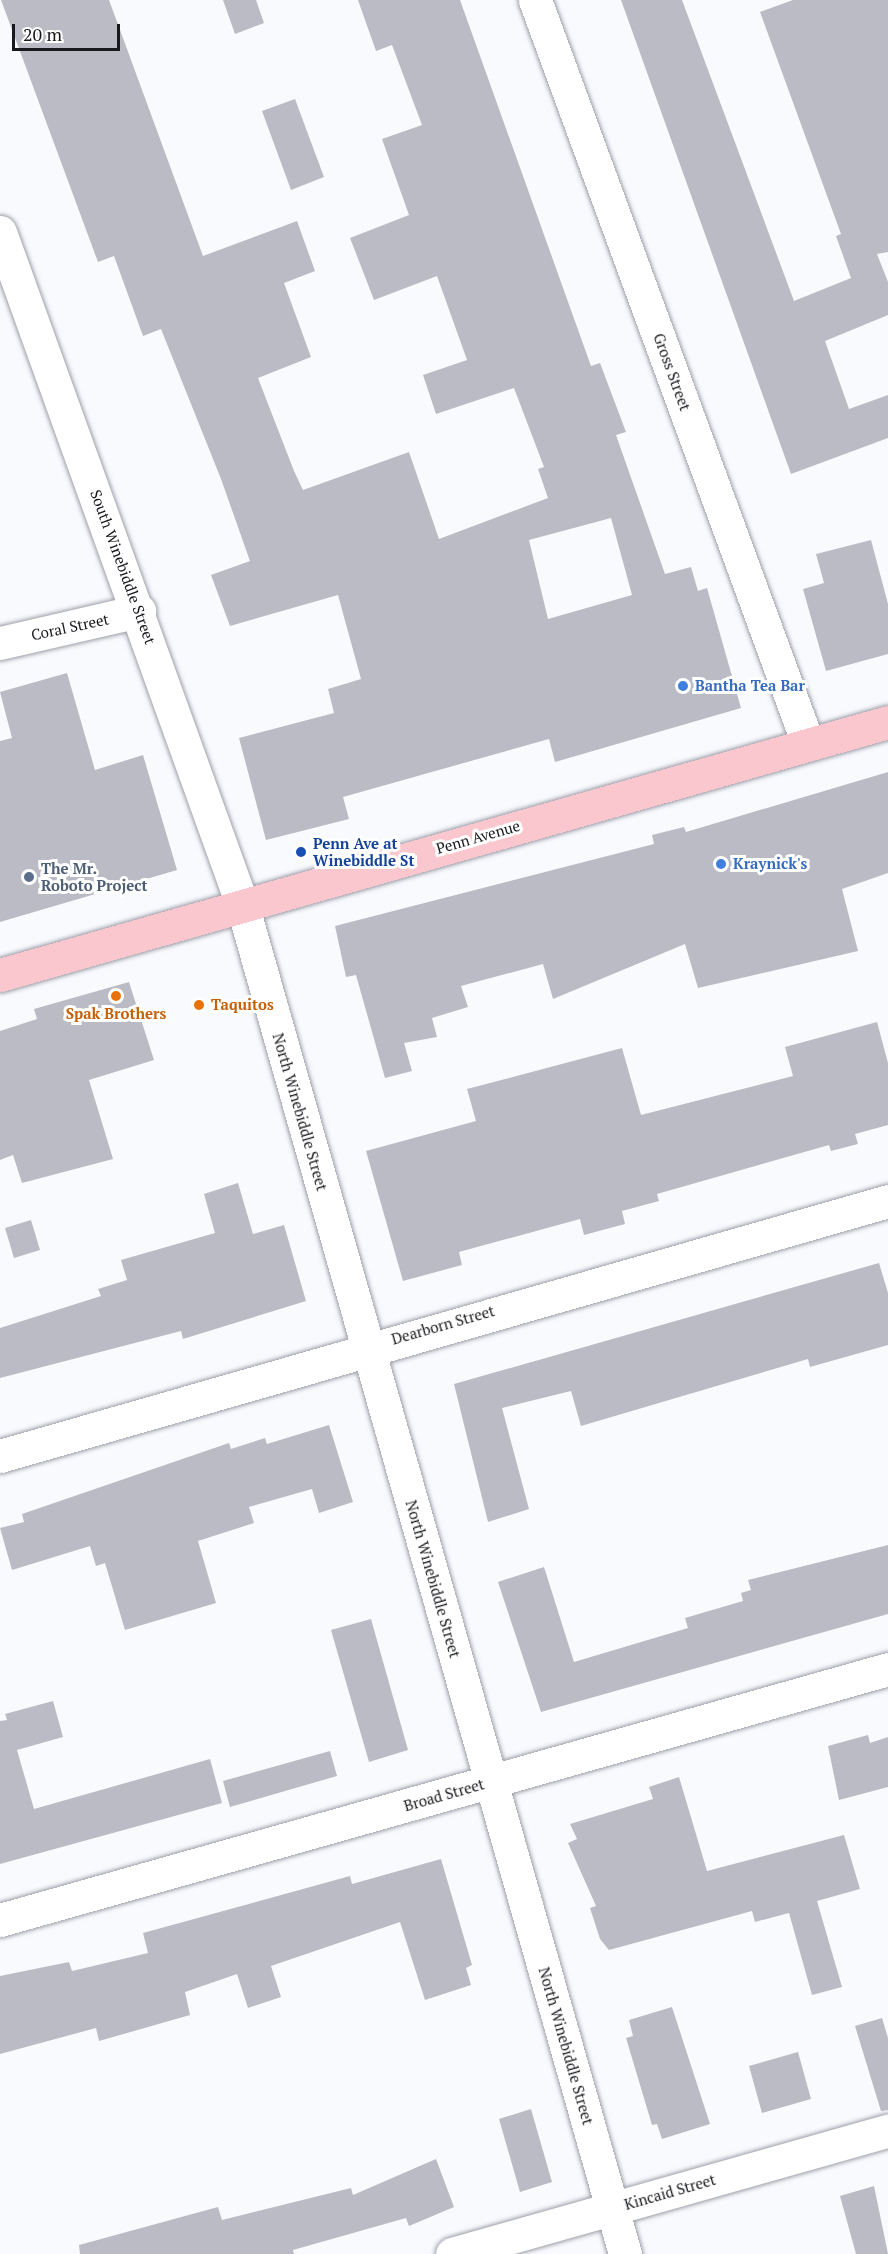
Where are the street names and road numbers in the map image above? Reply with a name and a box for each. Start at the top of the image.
street label: Gross Street [650,331,694,413]
street label: South Winebiddle Street [87,487,159,647]
street label: Coral Street [29,610,111,644]
street label: Penn Avenue [434,816,522,858]
street label: North Winebiddle Street [269,1031,331,1193]
street label: Dearborn Street [389,1302,497,1348]
street label: North Winebiddle Street [402,1498,464,1660]
street label: Broad Street [402,1775,486,1815]
street label: North Winebiddle Street [535,1965,597,2127]
street label: Kincaid Street [622,2170,718,2214]

